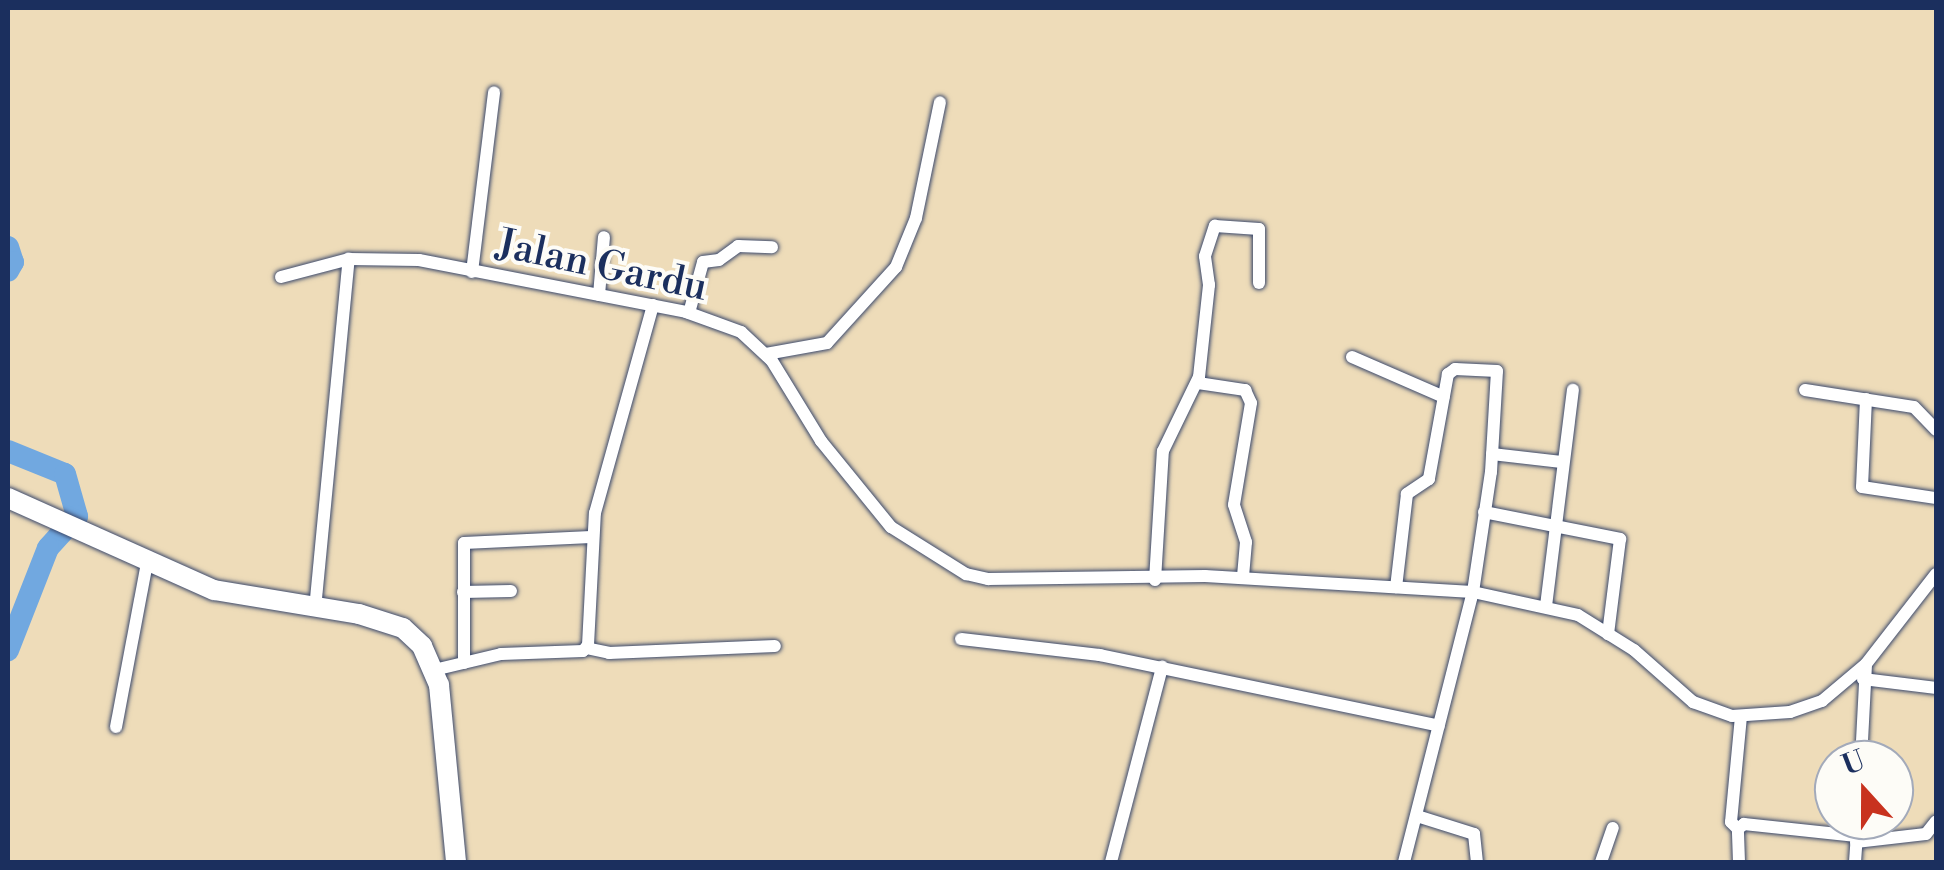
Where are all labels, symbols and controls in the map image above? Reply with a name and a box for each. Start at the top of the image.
street label: Jalan Gardu [493,220,711,312]
north arrow [1814,740,1914,840]
text: U [1837,743,1870,784]

